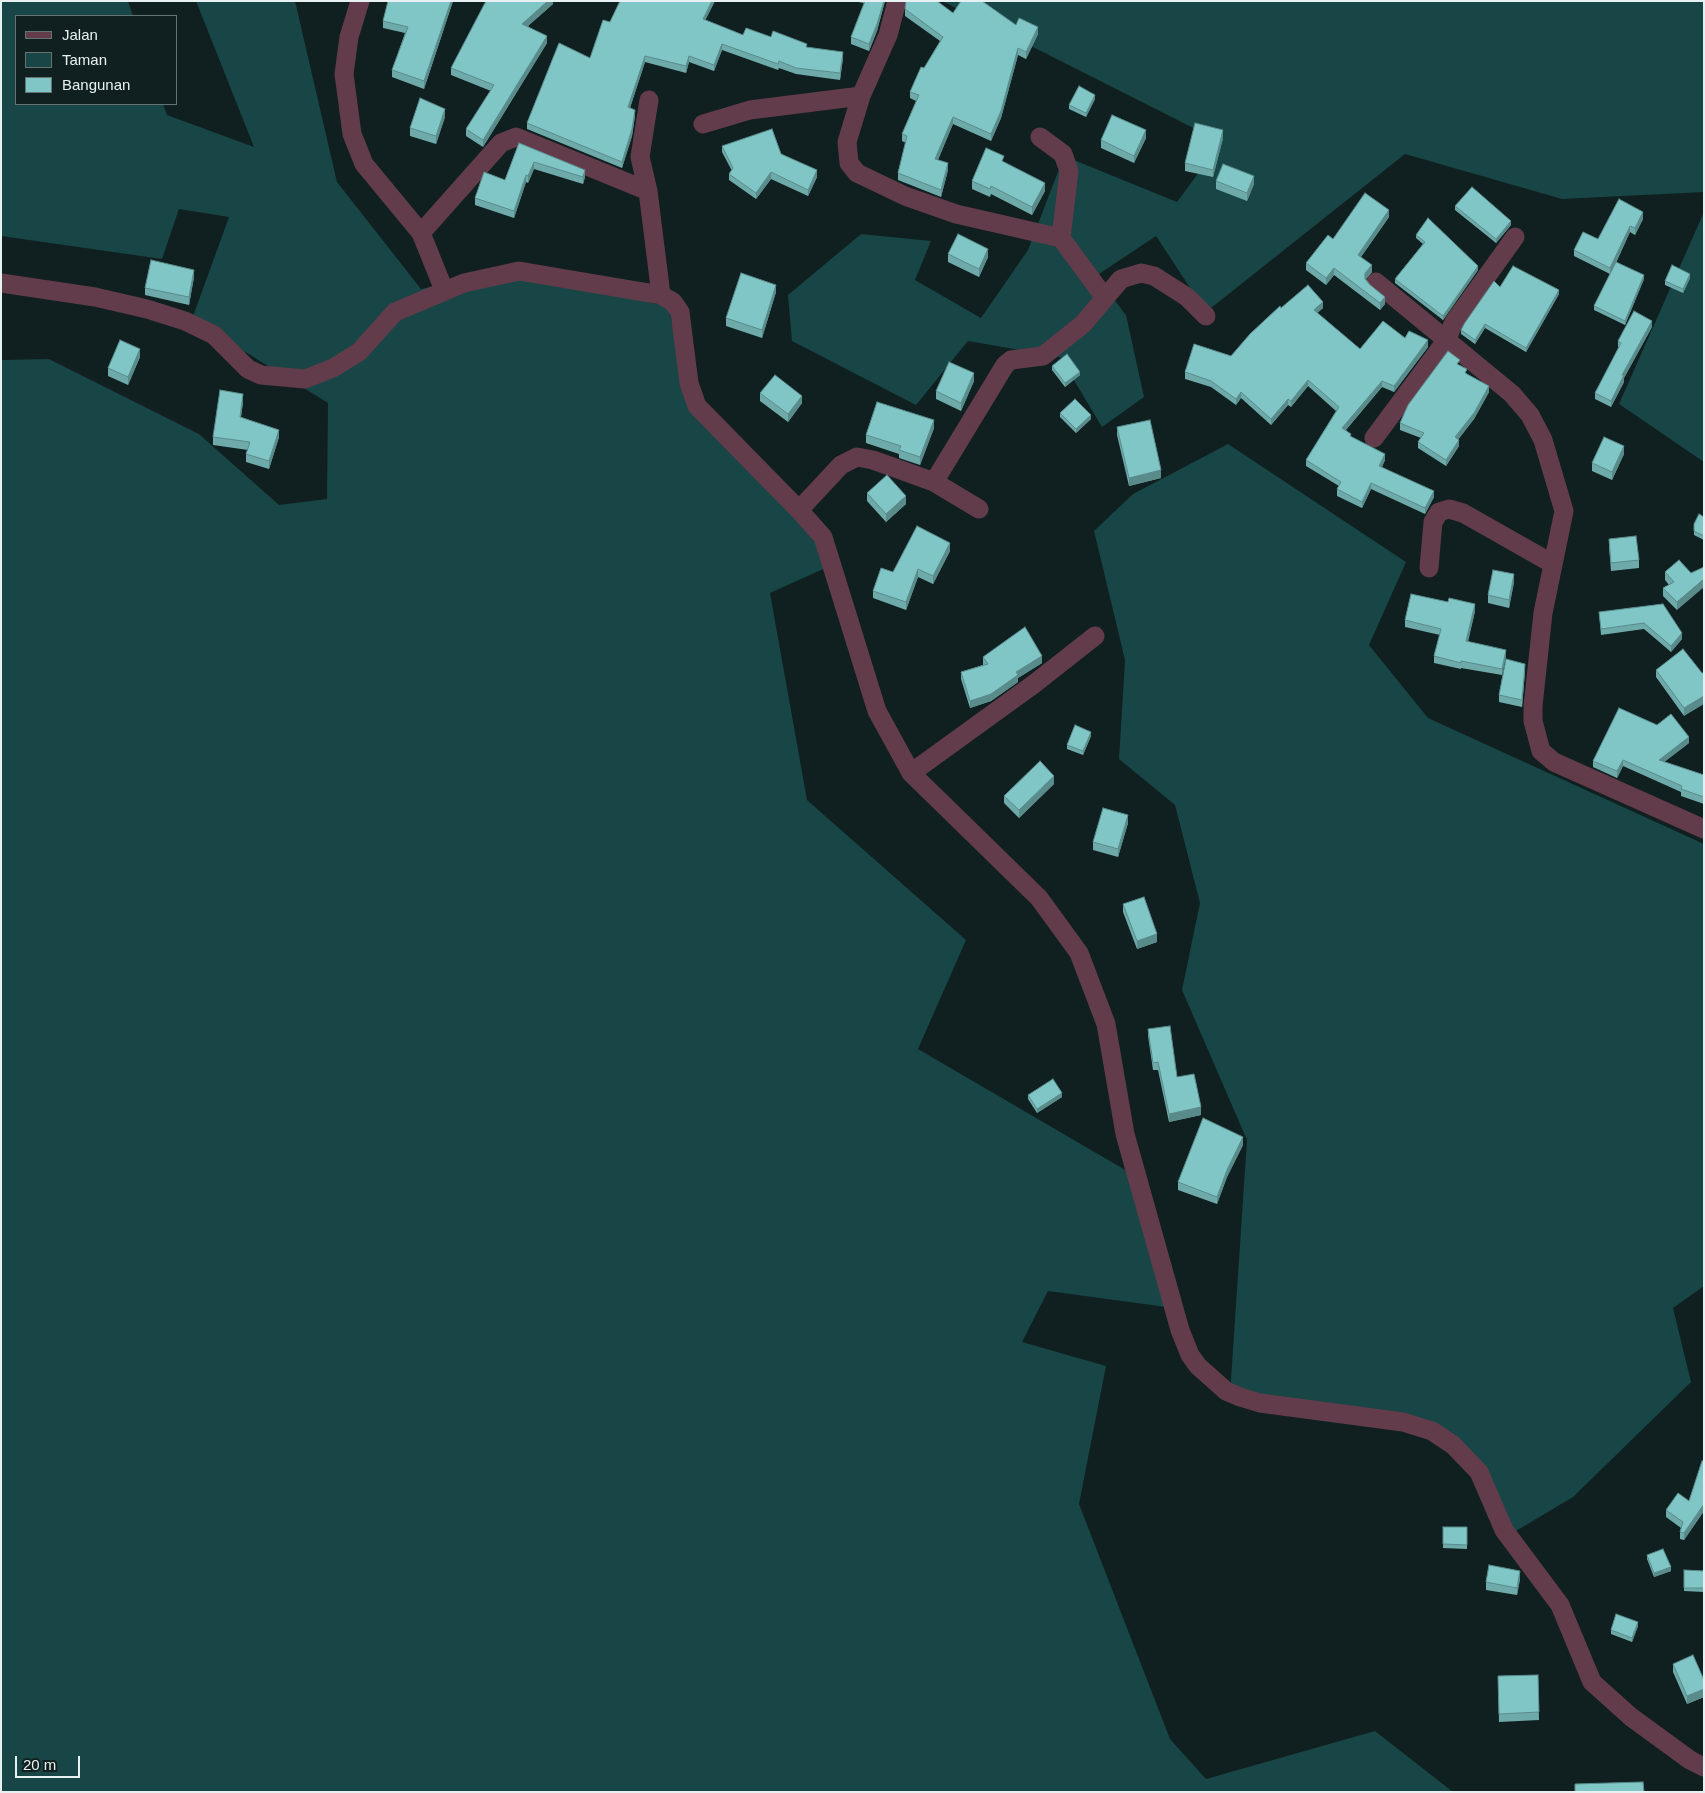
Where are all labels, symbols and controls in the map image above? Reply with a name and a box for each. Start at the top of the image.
legend [15,15,178,105]
text: Jalan [62,26,98,43]
text: Taman [62,51,107,68]
text: Bangunan [62,76,130,93]
scale bar [18,1746,82,1778]
text: 20 m [23,1756,56,1773]

